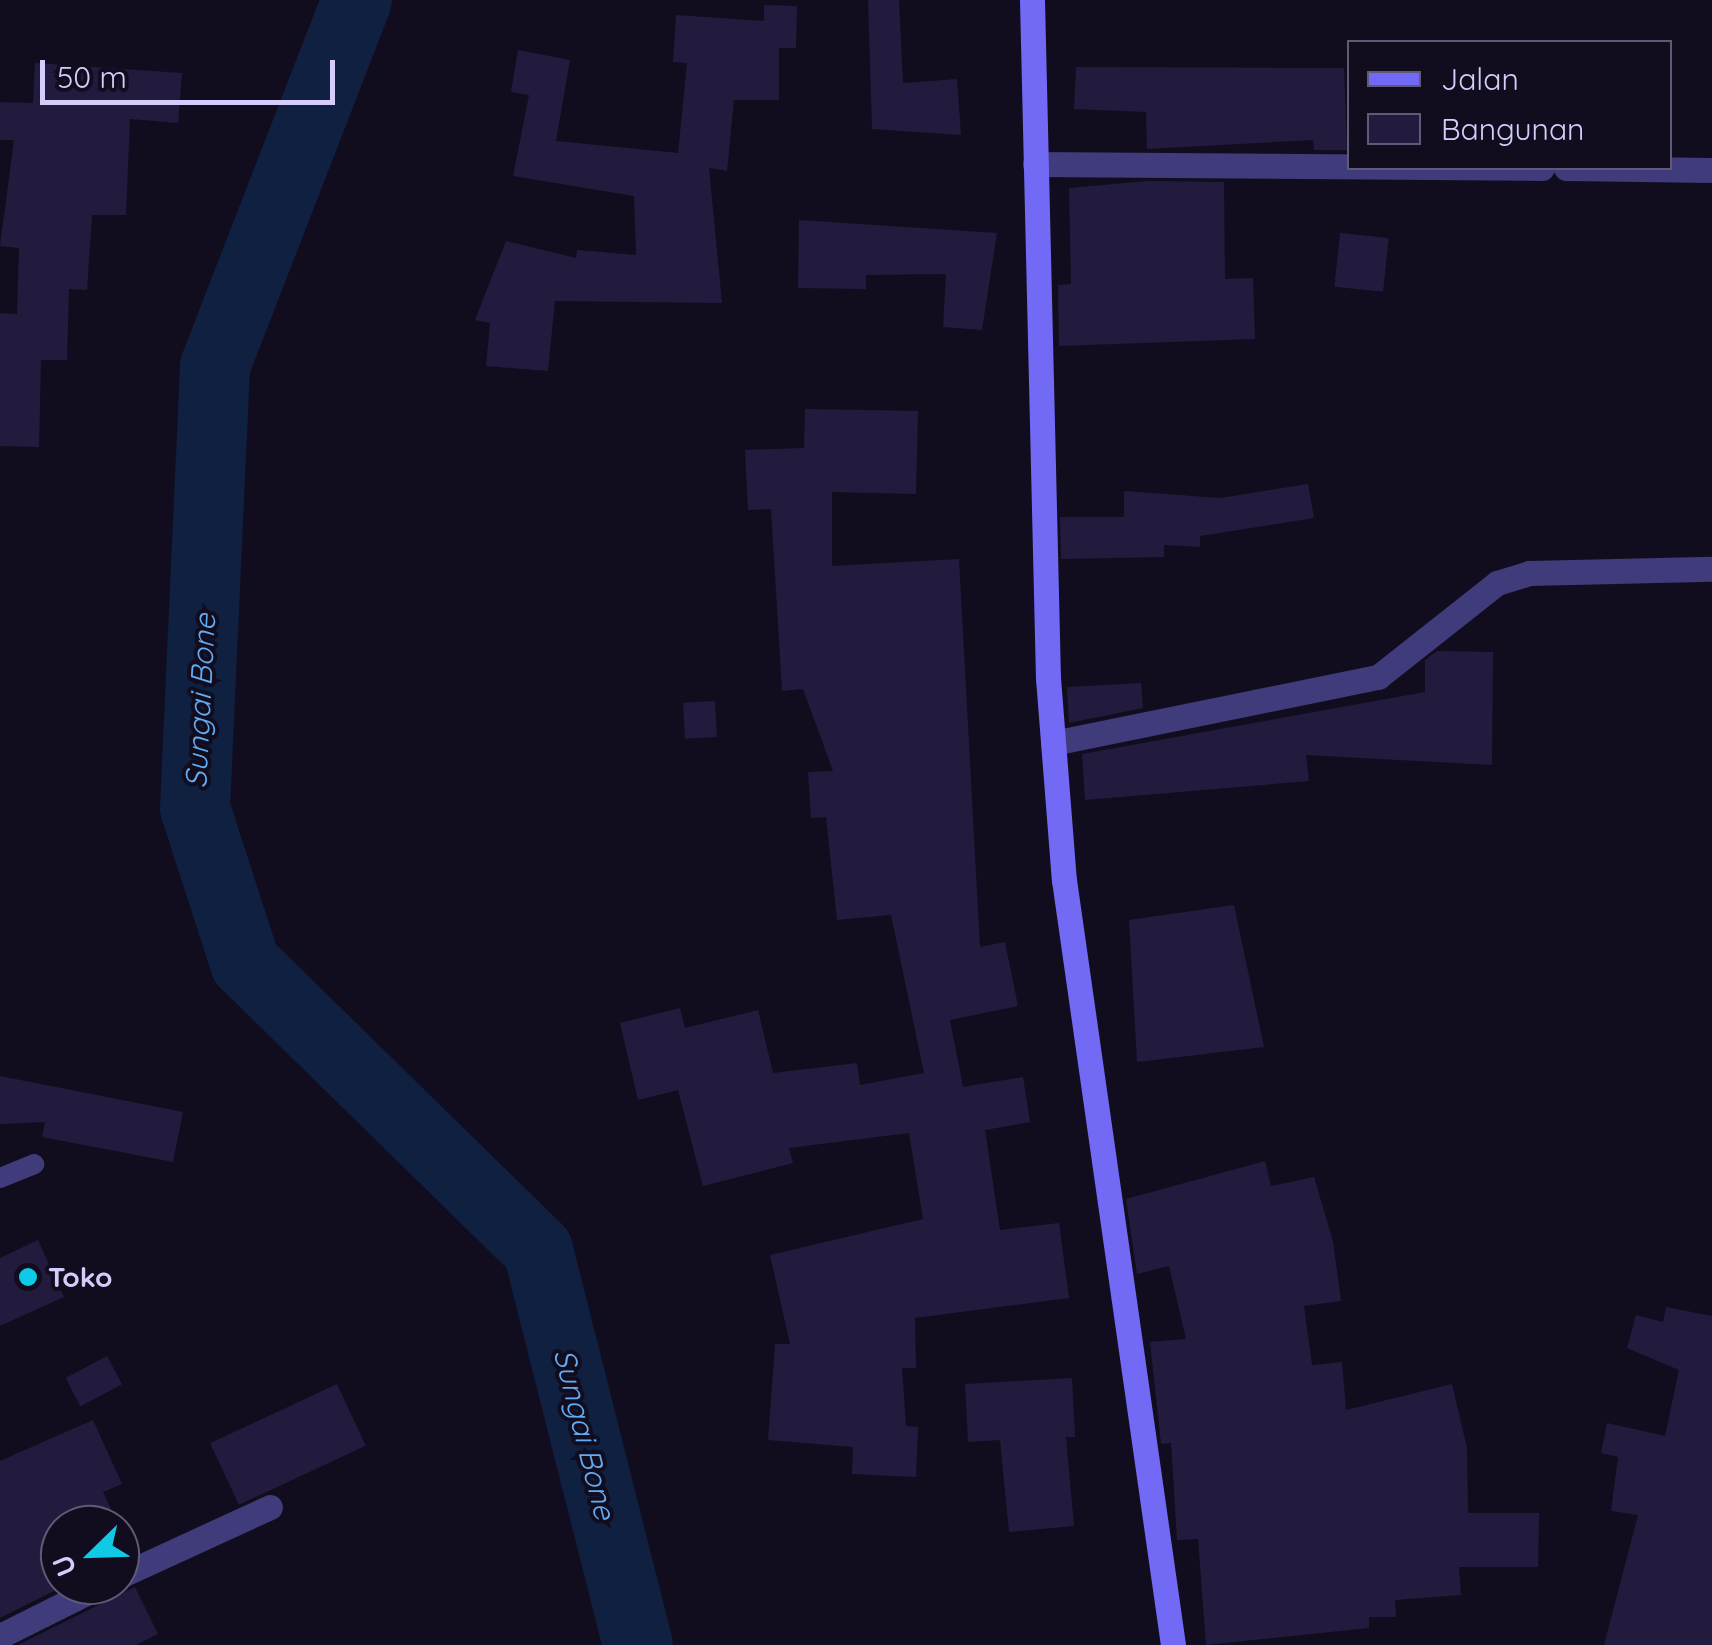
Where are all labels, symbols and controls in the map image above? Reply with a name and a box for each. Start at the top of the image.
scale bar [45,40,340,102]
legend [1347,40,1672,170]
text: 50 m [57,58,127,96]
text: Jalan [1441,60,1519,98]
text: Bangunan [1441,110,1584,148]
water label: Sungai Bone [177,613,223,789]
place label: Toko [48,1260,112,1294]
marker: Toko [17,1266,39,1288]
water label: Sungai Bone [546,1345,624,1523]
north arrow [40,1505,140,1605]
text: U [44,1550,84,1582]

